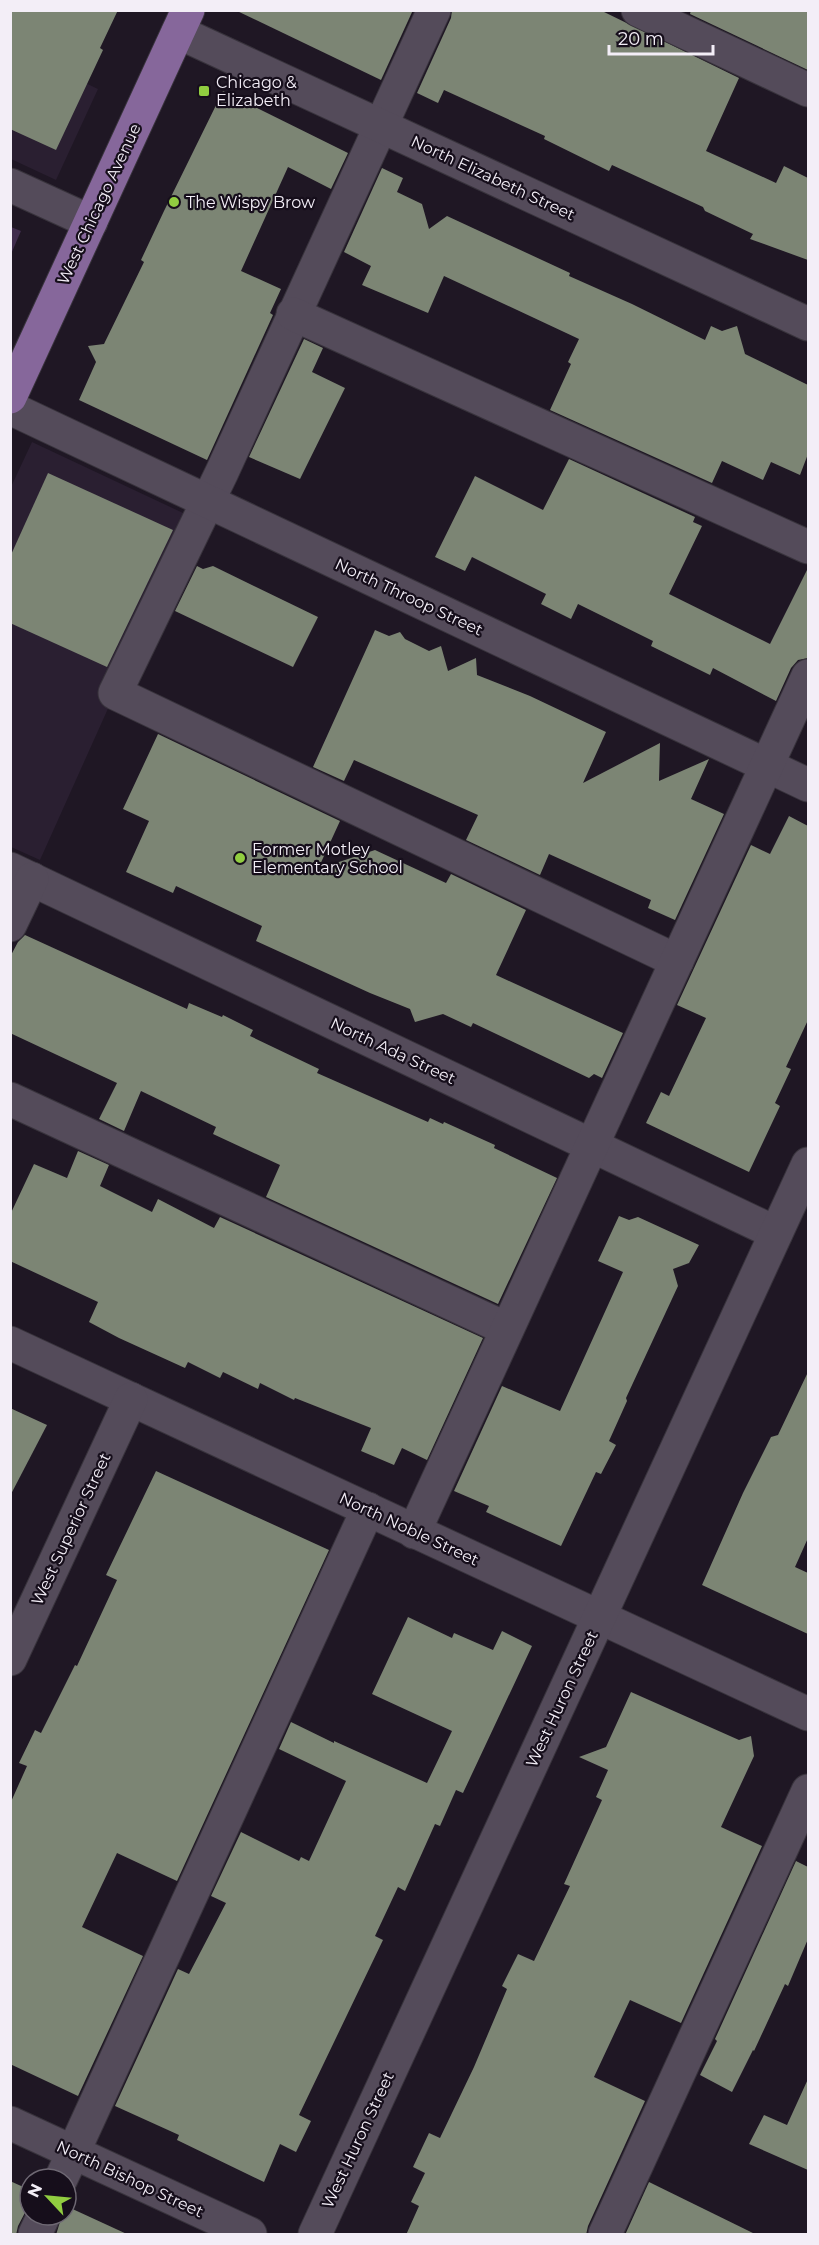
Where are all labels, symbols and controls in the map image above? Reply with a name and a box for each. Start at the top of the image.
scale bar [609,18,712,56]
text: 20 m [618,28,664,50]
place label: Chicago & Elizabeth [216,73,297,110]
marker: Chicago & Elizabeth [197,84,211,98]
street label: West Chicago Avenue [53,120,145,288]
street label: North Elizabeth Street [408,132,578,225]
place label: The Wispy Brow [186,193,315,212]
marker: The Wispy Brow [167,195,181,209]
street label: North Throop Street [332,554,486,640]
place label: Former Motley Elementary School [252,840,403,877]
marker: Former Motley Elementary School [233,851,247,865]
street label: North Ada Street [328,1014,459,1088]
street label: West Superior Street [27,1449,115,1608]
street label: North Noble Street [336,1488,482,1570]
street label: West Huron Street [522,1627,602,1770]
street label: West Huron Street [318,2068,398,2211]
street label: North Bishop Street [54,2137,207,2222]
north arrow [18,2167,78,2227]
text: N [24,2181,46,2201]

